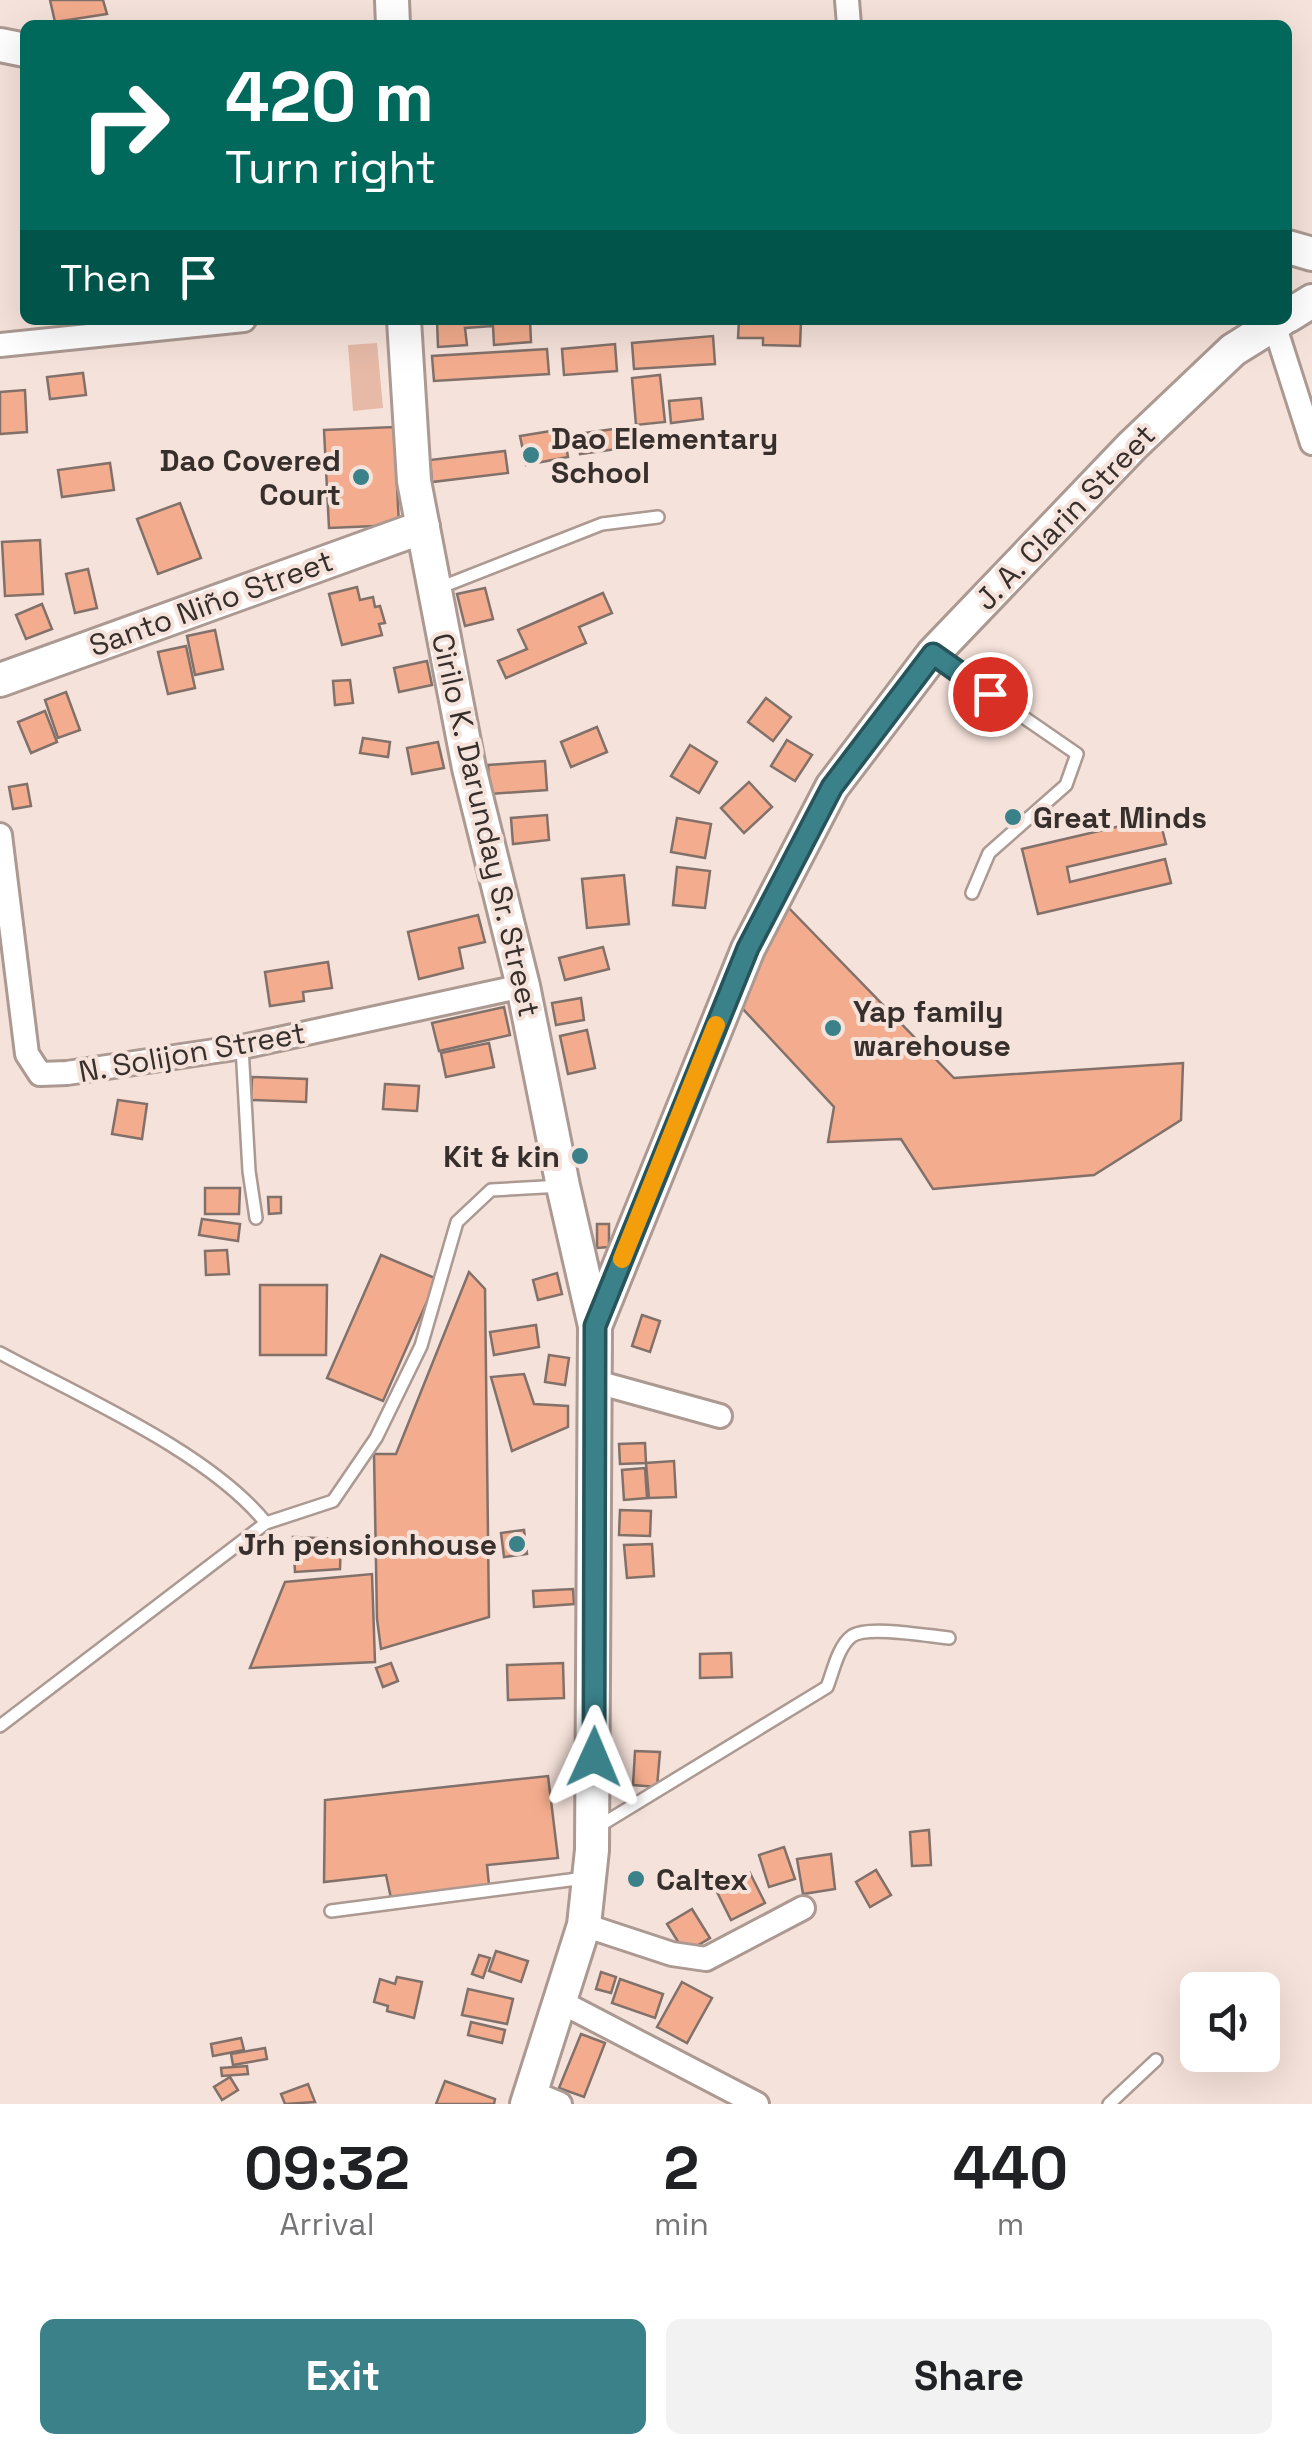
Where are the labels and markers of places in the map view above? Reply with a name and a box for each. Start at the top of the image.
place label: Dao Elementary School [551,419,778,492]
place label: Dao Covered Court [160,441,341,514]
marker: Dao Elementary School [520,444,542,466]
marker: Dao Covered Court [350,466,372,488]
pin [948,652,1033,737]
place label: Great Minds [1033,798,1207,837]
marker: Great Minds [1002,806,1024,828]
place label: Yap family warehouse [853,992,1011,1065]
marker: Yap family warehouse [822,1017,844,1039]
place label: Kit & kin [443,1137,560,1176]
marker: Kit & kin [569,1145,591,1167]
place label: Jrh pensionhouse [238,1525,497,1564]
marker: Jrh pensionhouse [506,1533,528,1555]
place label: Caltex [656,1860,748,1899]
marker: Caltex [625,1868,647,1890]

